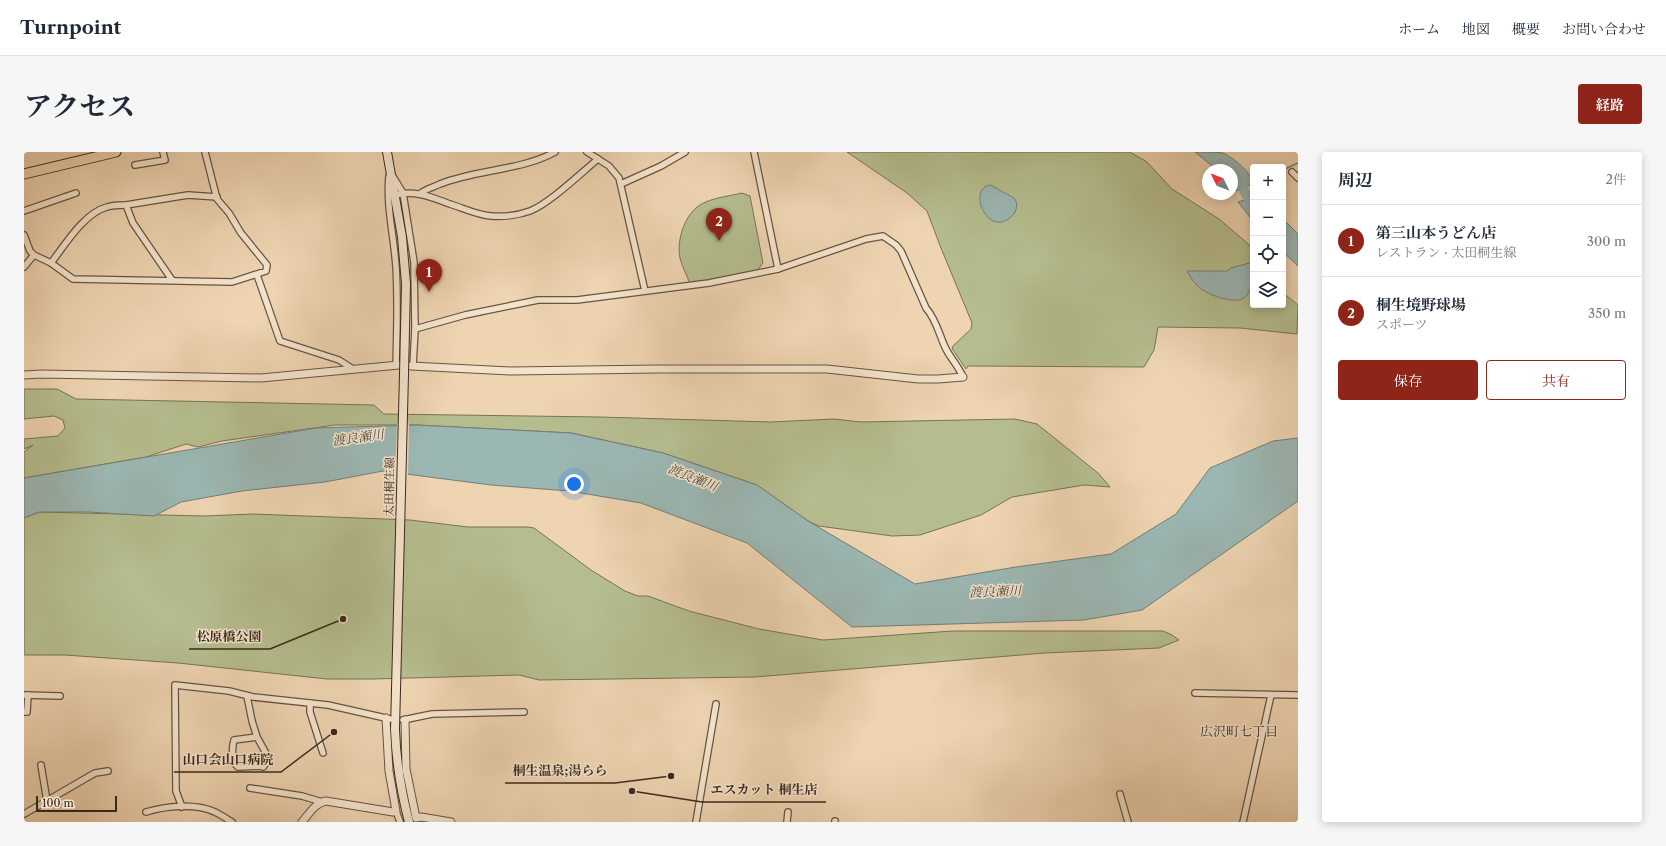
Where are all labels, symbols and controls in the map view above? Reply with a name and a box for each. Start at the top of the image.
text: Turnpoint [20,16,121,39]
text: ホーム [1398,20,1440,38]
text: 地図 [1462,20,1490,38]
text: 概要 [1512,20,1540,38]
text: お問い合わせ [1562,20,1646,38]
button: 経路 [1578,84,1642,124]
text: アクセス [24,89,135,123]
north arrow [1202,164,1238,200]
map controls [1250,164,1286,308]
button: + [1250,164,1286,200]
text: 周辺 [1338,170,1372,190]
text: 2件 [1606,171,1626,187]
button: − [1250,200,1286,236]
pin: 2 [706,208,732,241]
text: 第三山本うどん店 [1376,223,1496,242]
text: 1 [1348,233,1354,249]
text: 300 m [1587,233,1626,249]
button: locate [1250,236,1286,272]
text: レストラン · 太田桐生線 [1376,244,1516,260]
pin: 1 [416,259,442,292]
button: layers [1250,272,1286,308]
text: 桐生境野球場 [1376,295,1466,314]
text: 2 [1347,305,1355,321]
text: 350 m [1588,305,1626,321]
text: スポーツ [1376,316,1427,332]
button: 保存 [1338,360,1478,400]
button: 共有 [1486,360,1626,400]
water label: 渡良瀬川 [331,425,387,449]
street label: 太田桐生線 [381,457,397,517]
water label: 渡良瀬川 [666,460,722,495]
your location [564,474,584,494]
water label: 渡良瀬川 [969,582,1023,600]
callout: 松原橋公園 [189,624,270,649]
text: 松原橋公園 [196,628,262,644]
district label: 広沢町七丁目 [1200,723,1278,739]
callout: 山口会山口病院 [174,747,281,772]
text: 山口会山口病院 [182,751,274,767]
callout: 桐生温泉;湯らら [505,758,615,783]
text: 桐生温泉;湯らら [513,762,607,778]
callout: エスカット 桐生店 [702,777,826,802]
text: エスカット 桐生店 [710,781,818,797]
scale bar [36,794,117,813]
text: 100 m [42,796,74,810]

